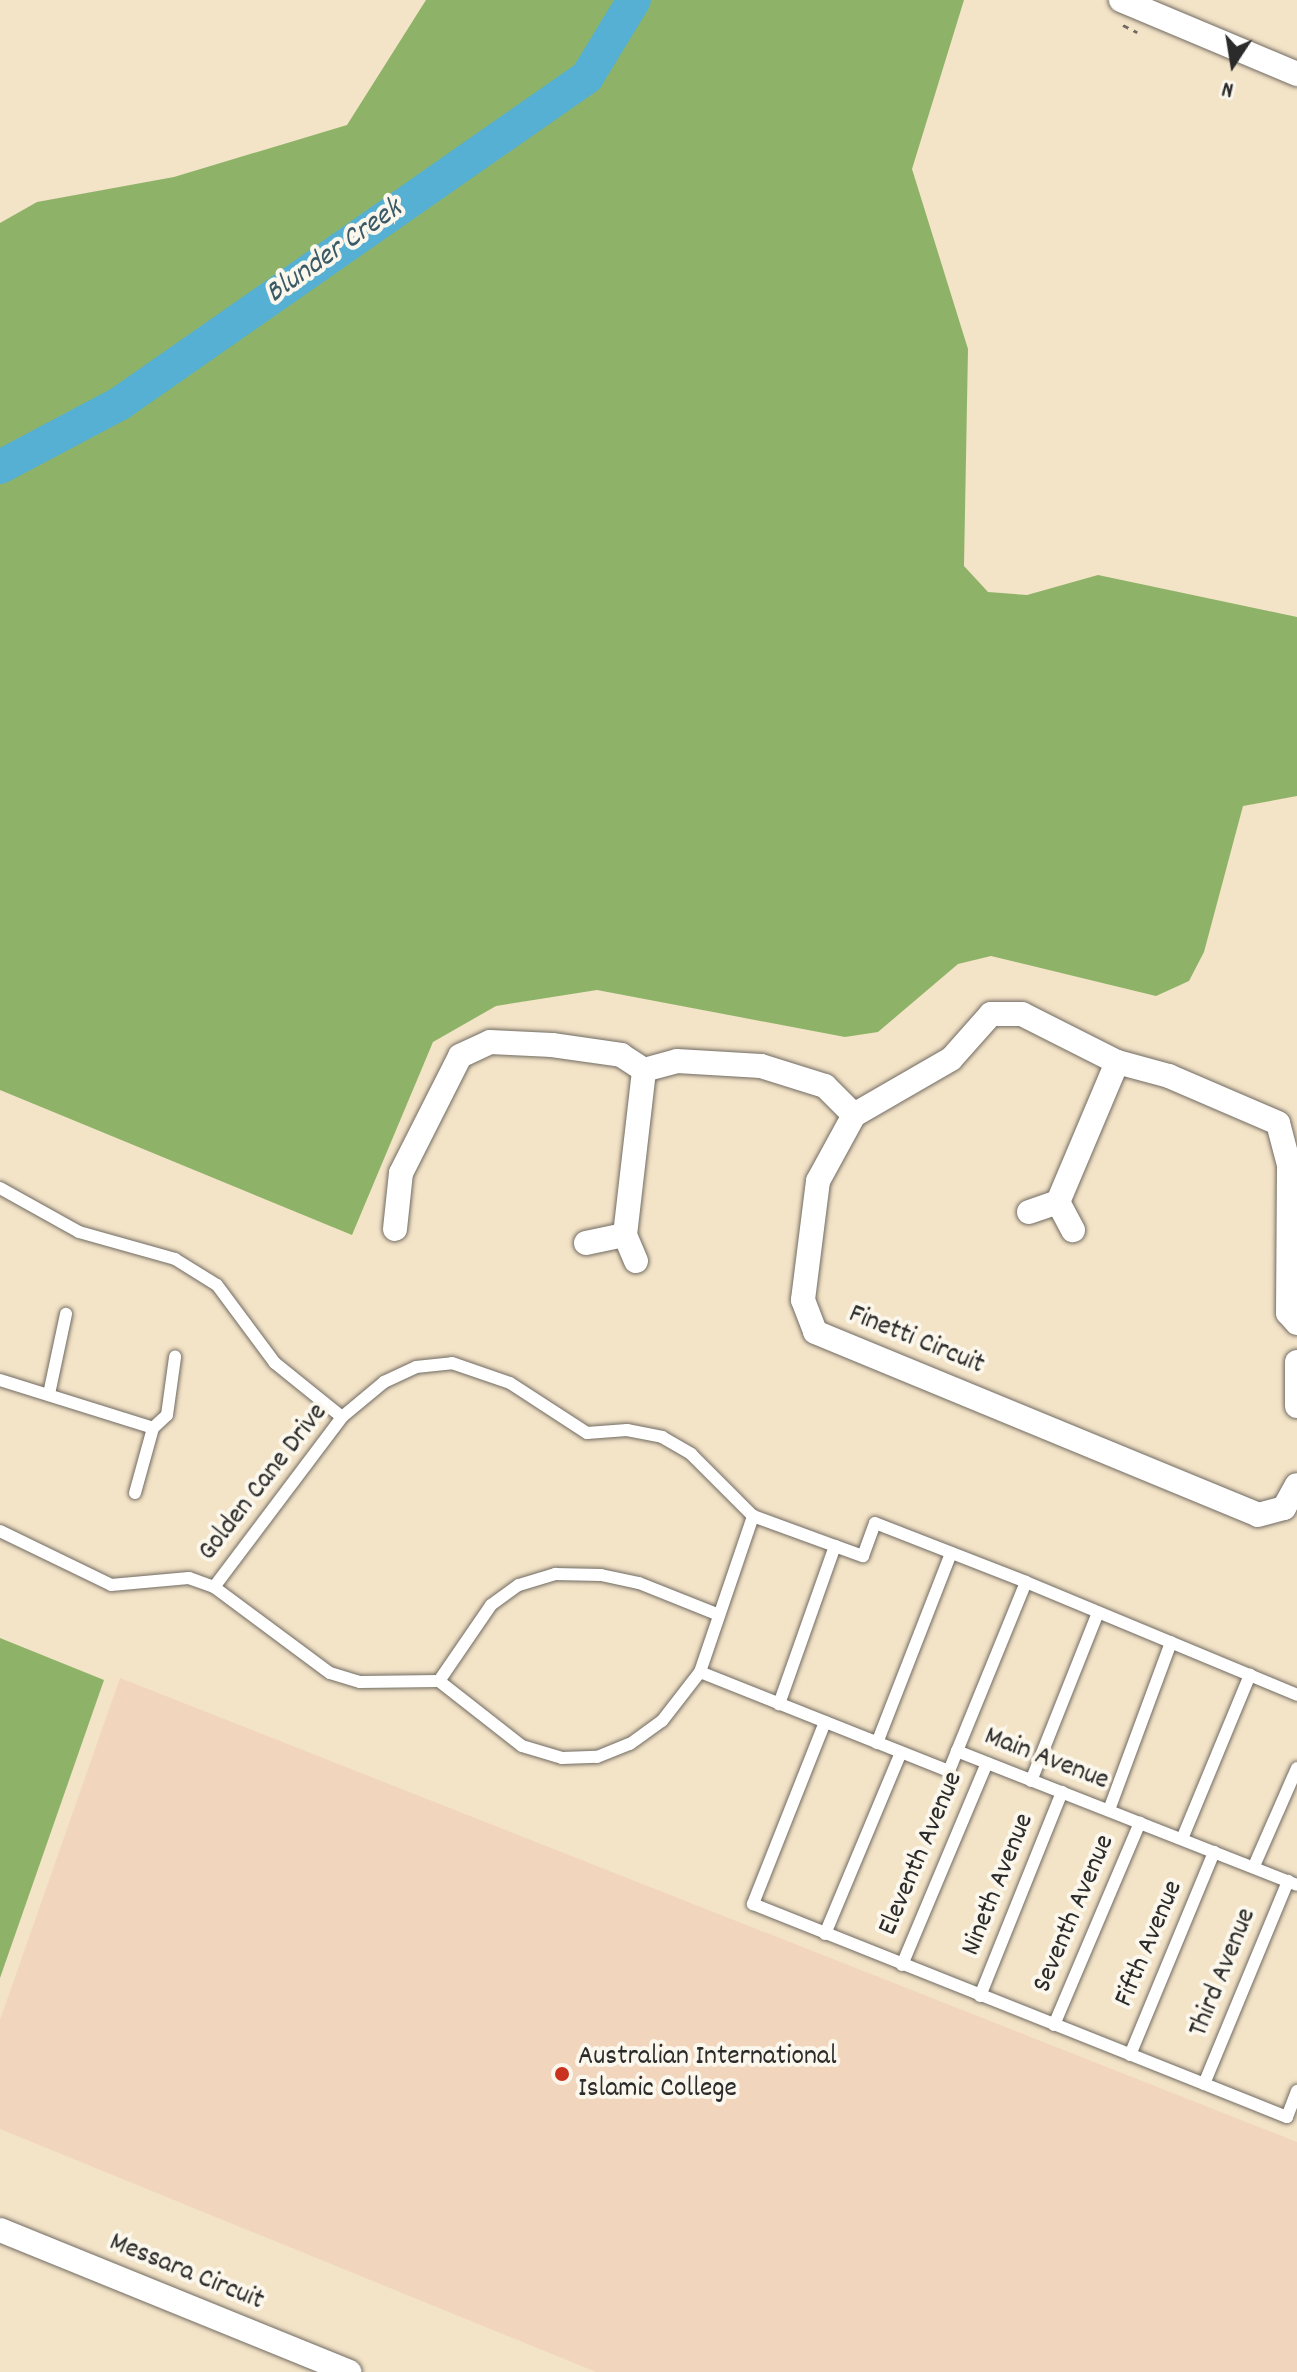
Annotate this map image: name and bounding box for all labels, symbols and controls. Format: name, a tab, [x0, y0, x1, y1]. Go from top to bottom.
north arrow	[1193, 24, 1273, 104]
text: N	[1219, 72, 1236, 104]
water label: Blunder Creek	[260, 193, 410, 313]
street label: Finetti Circuit	[843, 1299, 989, 1383]
street label: Golden Cane Drive	[192, 1398, 336, 1568]
street label: Main Avenue	[979, 1721, 1113, 1799]
street label: Eleventh Avenue	[872, 1767, 972, 1941]
street label: Nineth Avenue	[955, 1809, 1043, 1961]
street label: Seventh Avenue	[1027, 1830, 1123, 1998]
street label: Fifth Avenue	[1108, 1876, 1192, 2012]
street label: Third Avenue	[1183, 1904, 1265, 2042]
place label: Australian International Islamic College	[578, 2041, 837, 2107]
marker: Australian International Islamic College	[553, 2065, 571, 2083]
street label: Messara Circuit	[104, 2227, 268, 2319]

